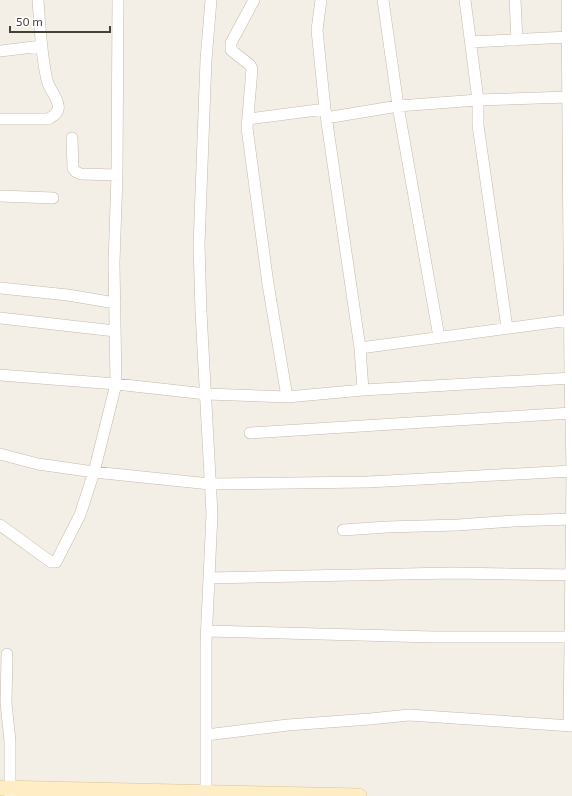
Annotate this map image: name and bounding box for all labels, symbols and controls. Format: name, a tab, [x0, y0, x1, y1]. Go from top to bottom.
scale bar	[10, 8, 110, 34]
text: 50 m	[16, 14, 43, 28]

